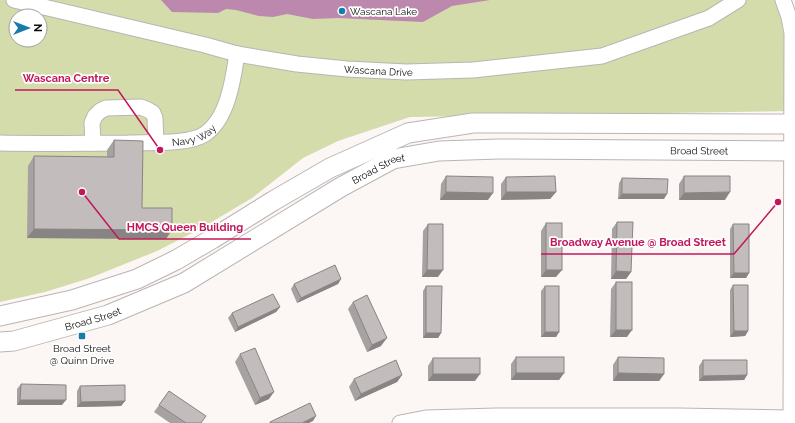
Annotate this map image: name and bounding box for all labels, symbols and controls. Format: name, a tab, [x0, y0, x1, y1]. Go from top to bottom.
marker: Wascana Lake	[337, 6, 347, 16]
place label: Wascana Lake	[350, 6, 417, 17]
north arrow	[8, 8, 48, 48]
text: N	[31, 24, 44, 32]
street label: Wascana Drive	[344, 64, 413, 78]
callout: Wascana Centre	[15, 67, 118, 90]
text: Wascana Centre	[23, 72, 110, 85]
street label: Navy Way	[171, 122, 219, 148]
street label: Broad Street	[670, 145, 729, 157]
street label: Broad Street	[350, 152, 406, 186]
callout: HMCS Queen Building	[119, 216, 251, 239]
text: HMCS Queen Building	[127, 221, 243, 234]
callout: Broadway Avenue @ Broad Street	[541, 231, 734, 254]
text: Broadway Avenue @ Broad Street	[550, 236, 727, 249]
street label: Broad Street	[64, 305, 123, 333]
marker: Broad Street @ Quinn Drive	[77, 331, 87, 341]
place label: Broad Street @ Quinn Drive	[50, 343, 114, 366]

